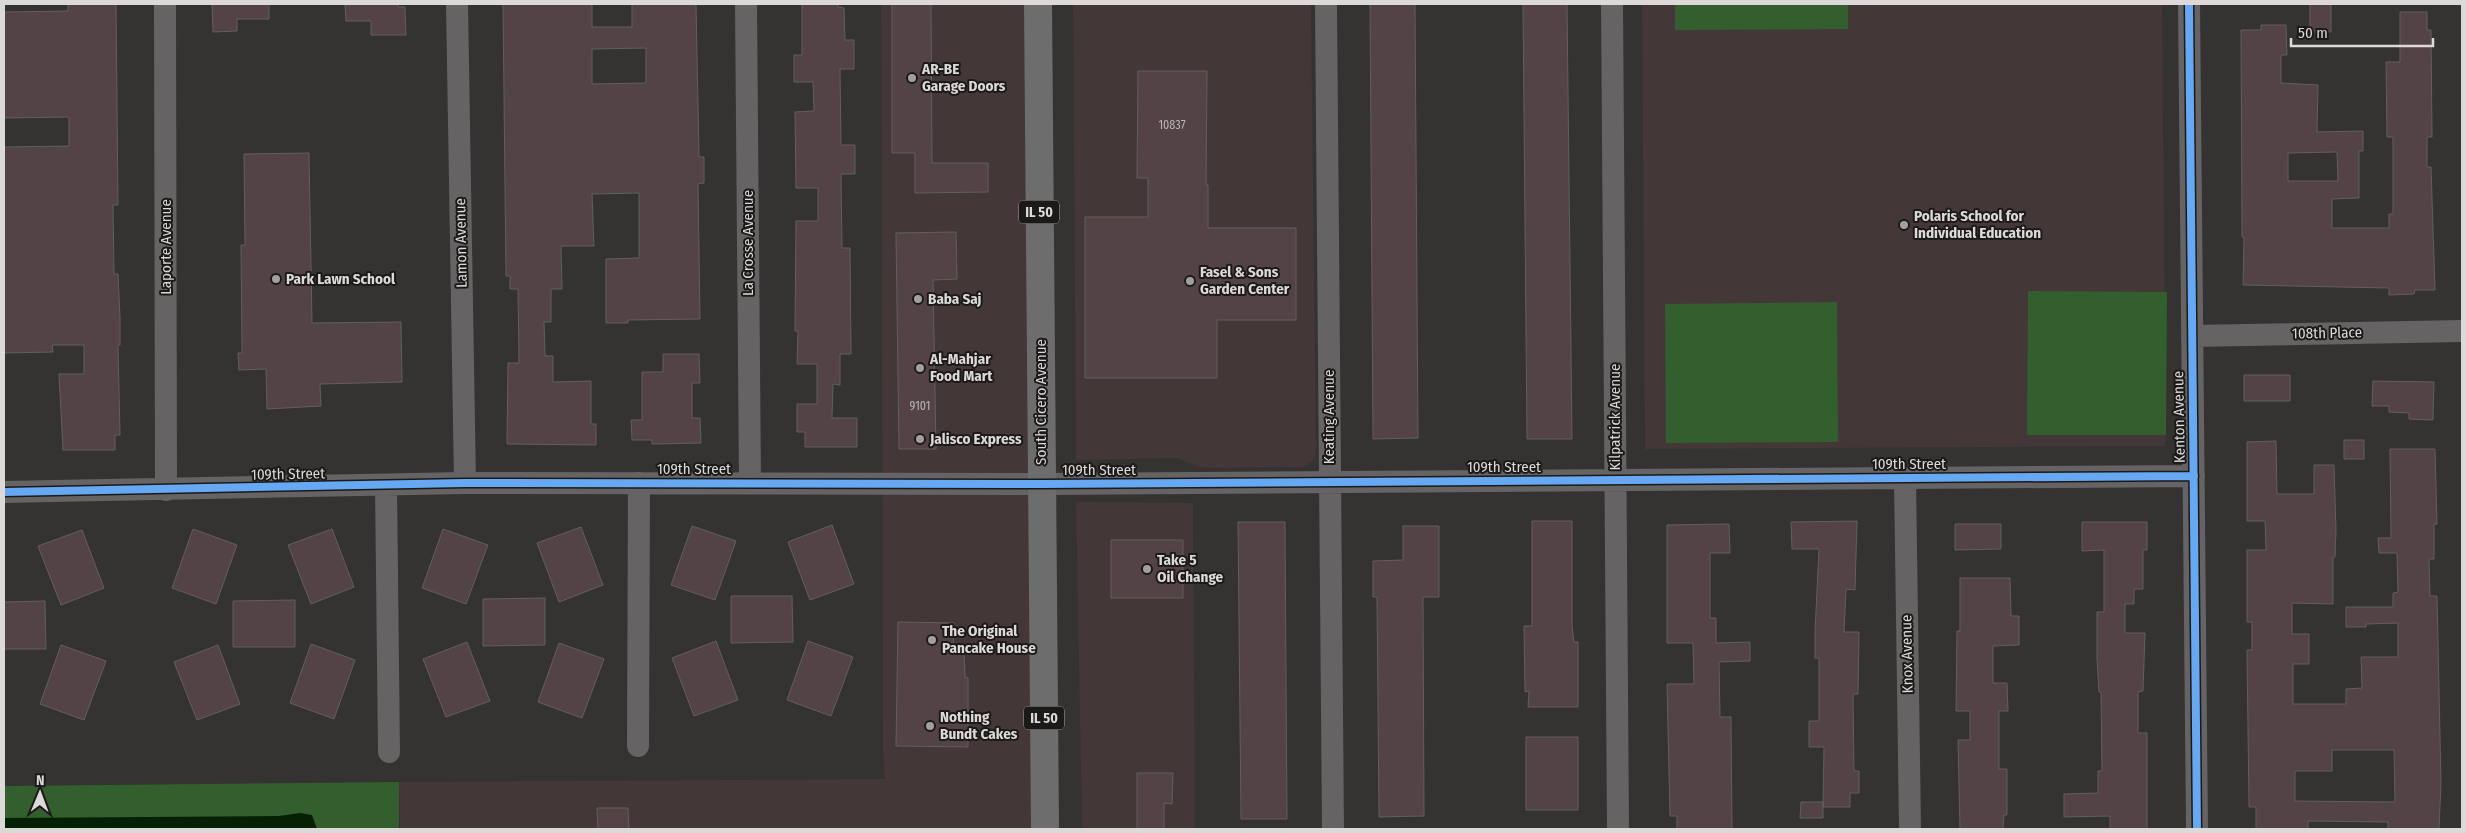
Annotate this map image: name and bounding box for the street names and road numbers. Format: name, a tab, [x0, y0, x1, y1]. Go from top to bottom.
street label: La Crosse Avenue	[739, 190, 757, 296]
street label: Lamon Avenue	[451, 198, 471, 288]
street label: Laporte Avenue	[157, 199, 175, 295]
road number: IL 50	[1019, 200, 1059, 223]
street label: 108th Place	[2292, 323, 2362, 343]
street label: South Cicero Avenue	[1032, 339, 1050, 465]
street label: Kilpatrick Avenue	[1606, 364, 1624, 470]
street label: Keating Avenue	[1320, 370, 1338, 464]
street label: Kenton Avenue	[2169, 371, 2189, 463]
street label: 109th Street	[1872, 455, 1946, 473]
street label: 109th Street	[1467, 458, 1541, 476]
street label: 109th Street	[657, 460, 731, 478]
street label: 109th Street	[1062, 461, 1136, 479]
street label: 109th Street	[251, 464, 325, 484]
street label: Knox Avenue	[1897, 614, 1917, 694]
road number: IL 50	[1024, 706, 1064, 730]

